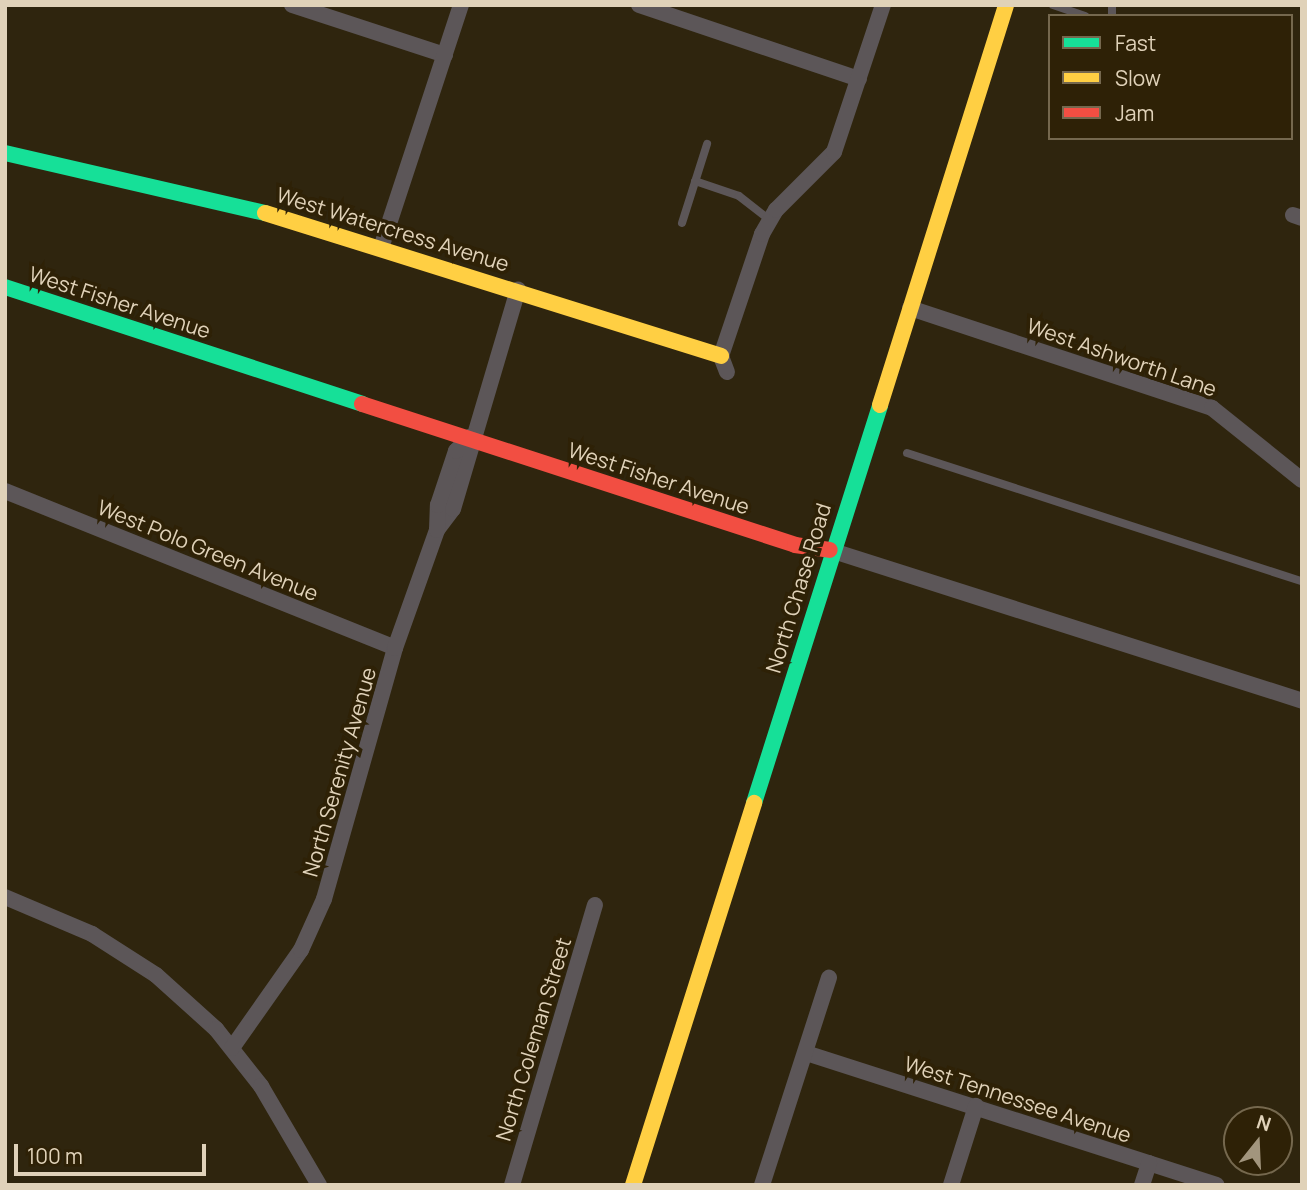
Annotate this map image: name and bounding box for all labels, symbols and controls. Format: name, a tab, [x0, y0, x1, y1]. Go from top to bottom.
legend	[1048, 14, 1293, 140]
text: Fast	[1115, 29, 1156, 57]
text: Slow	[1115, 64, 1161, 92]
text: Jam	[1115, 99, 1154, 127]
street label: West Watercress Avenue	[274, 182, 512, 276]
street label: West Fisher Avenue	[26, 261, 214, 343]
street label: West Ashworth Lane	[1024, 313, 1220, 401]
street label: West Fisher Avenue	[565, 437, 753, 519]
street label: West Polo Green Avenue	[94, 494, 322, 606]
street label: North Chase Road	[760, 500, 836, 676]
street label: North Serenity Avenue	[297, 664, 381, 880]
street label: North Coleman Street	[490, 934, 576, 1144]
street label: West Tennessee Avenue	[901, 1050, 1135, 1148]
north arrow	[1223, 1106, 1293, 1176]
text: N	[1253, 1108, 1274, 1137]
scale bar	[18, 1130, 210, 1174]
text: 100 m	[27, 1142, 83, 1170]

